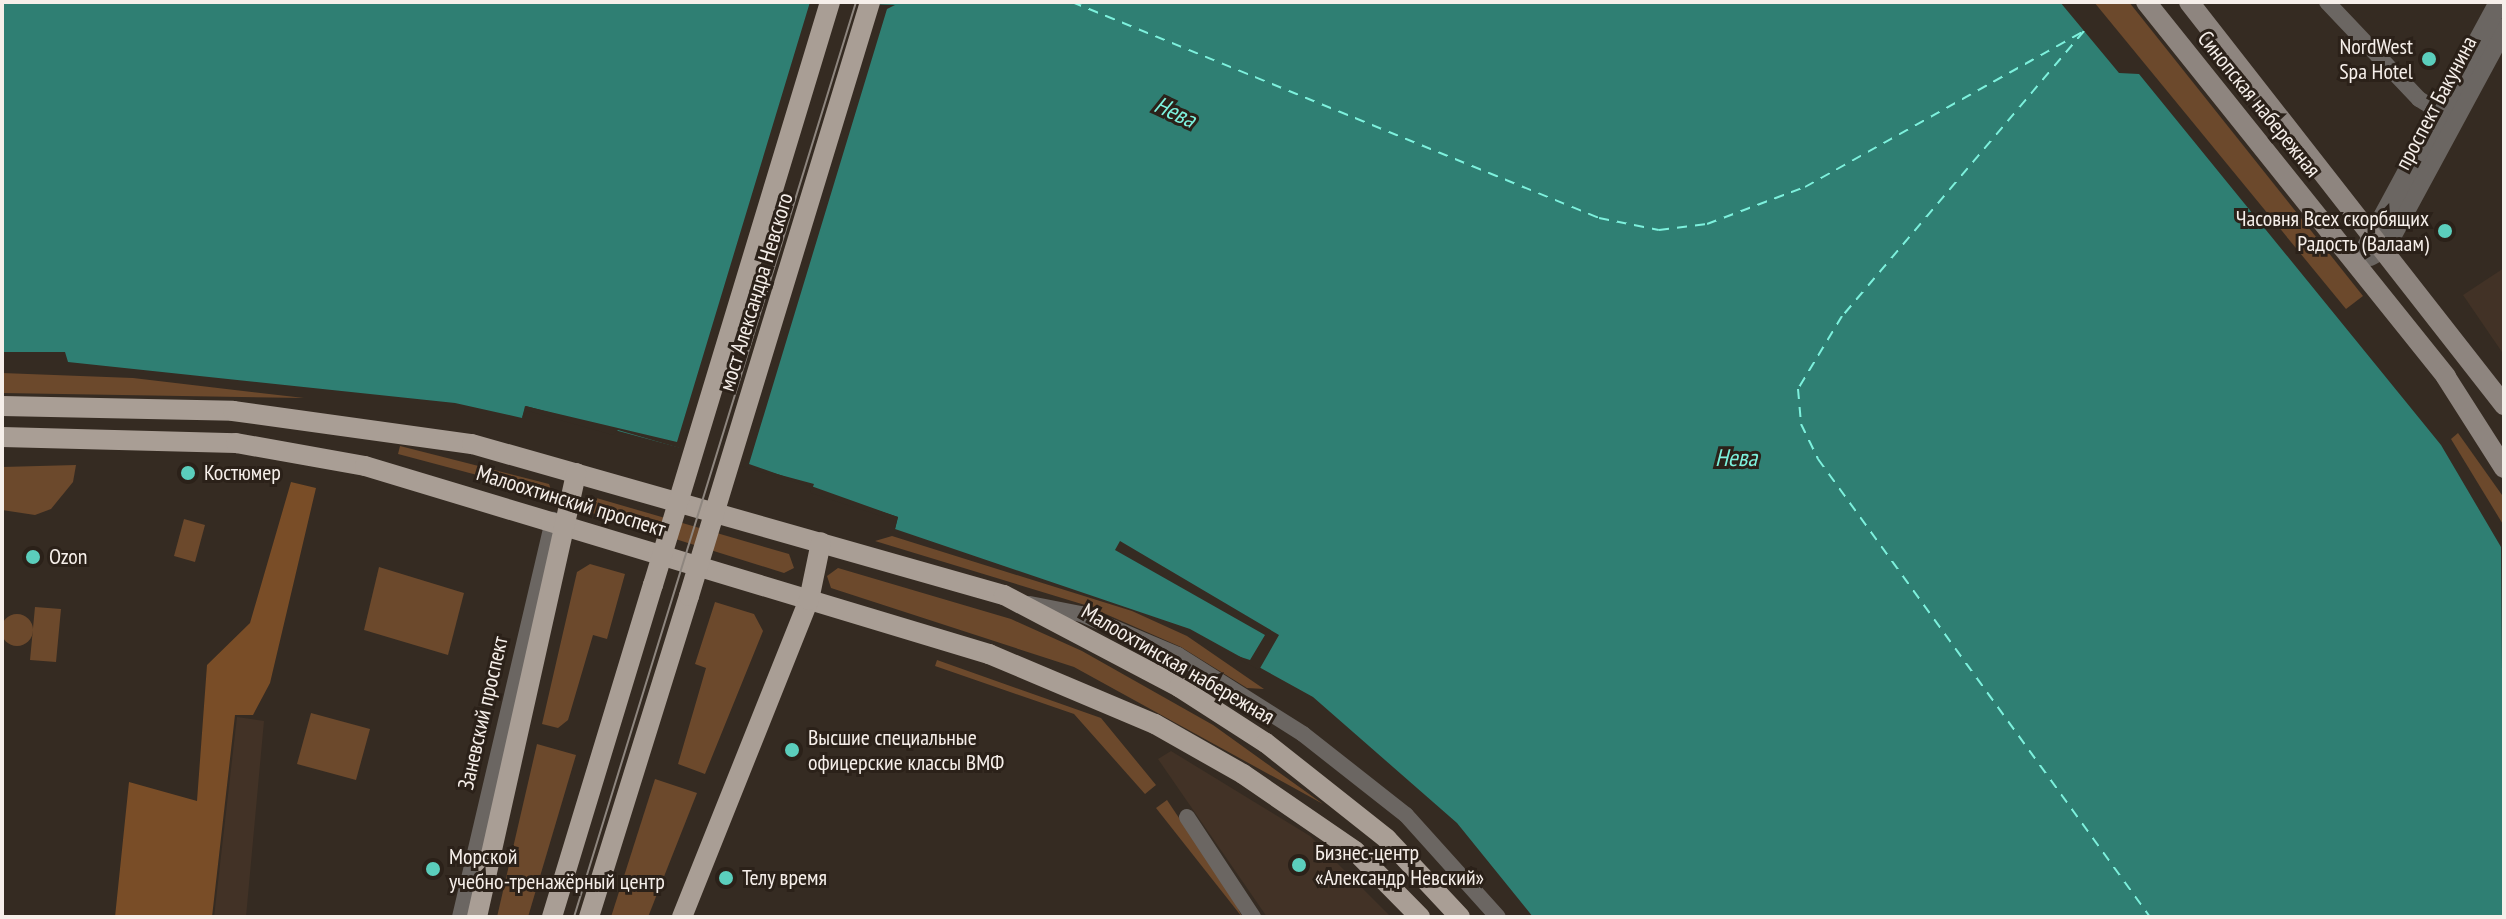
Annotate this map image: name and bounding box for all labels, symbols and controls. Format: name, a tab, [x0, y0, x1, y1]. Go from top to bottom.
street label: Синопская набережная	[2192, 25, 2326, 183]
street label: проспект Бакунина	[2390, 31, 2482, 175]
place label: NordWest Spa Hotel	[2339, 33, 2413, 84]
marker: NordWest Spa Hotel	[2420, 50, 2438, 68]
water label: Нева	[1150, 90, 1200, 134]
street label: мост Александра Невского	[713, 189, 799, 395]
place label: Часовня Всех скорбящих Радость (Валаам)	[2235, 205, 2429, 256]
marker: Часовня Всех скорбящих Радость (Валаам)	[2436, 222, 2454, 240]
water label: Нева	[1715, 444, 1757, 472]
place label: Костюмер	[204, 460, 281, 486]
street label: Малоохтинский проспект	[473, 460, 669, 542]
marker: Костюмер	[179, 464, 197, 482]
place label: Ozon	[49, 544, 88, 570]
marker: Ozon	[24, 548, 42, 566]
street label: Малоохтинская набережная	[1077, 598, 1279, 730]
street label: Заневский проспект	[453, 634, 513, 792]
place label: Высшие специальные офицерские классы ВМФ	[808, 724, 1004, 776]
marker: Высшие специальные офицерские классы ВМФ	[783, 741, 801, 759]
place label: Бизнес-центр «Александр Невский»	[1315, 839, 1484, 890]
place label: Морской учебно-тренажёрный центр	[449, 843, 665, 894]
marker: Бизнес-центр «Александр Невский»	[1290, 856, 1308, 874]
marker: Морской учебно-тренажёрный центр	[424, 860, 442, 878]
place label: Телу время	[742, 865, 828, 891]
marker: Телу время	[717, 869, 735, 887]

